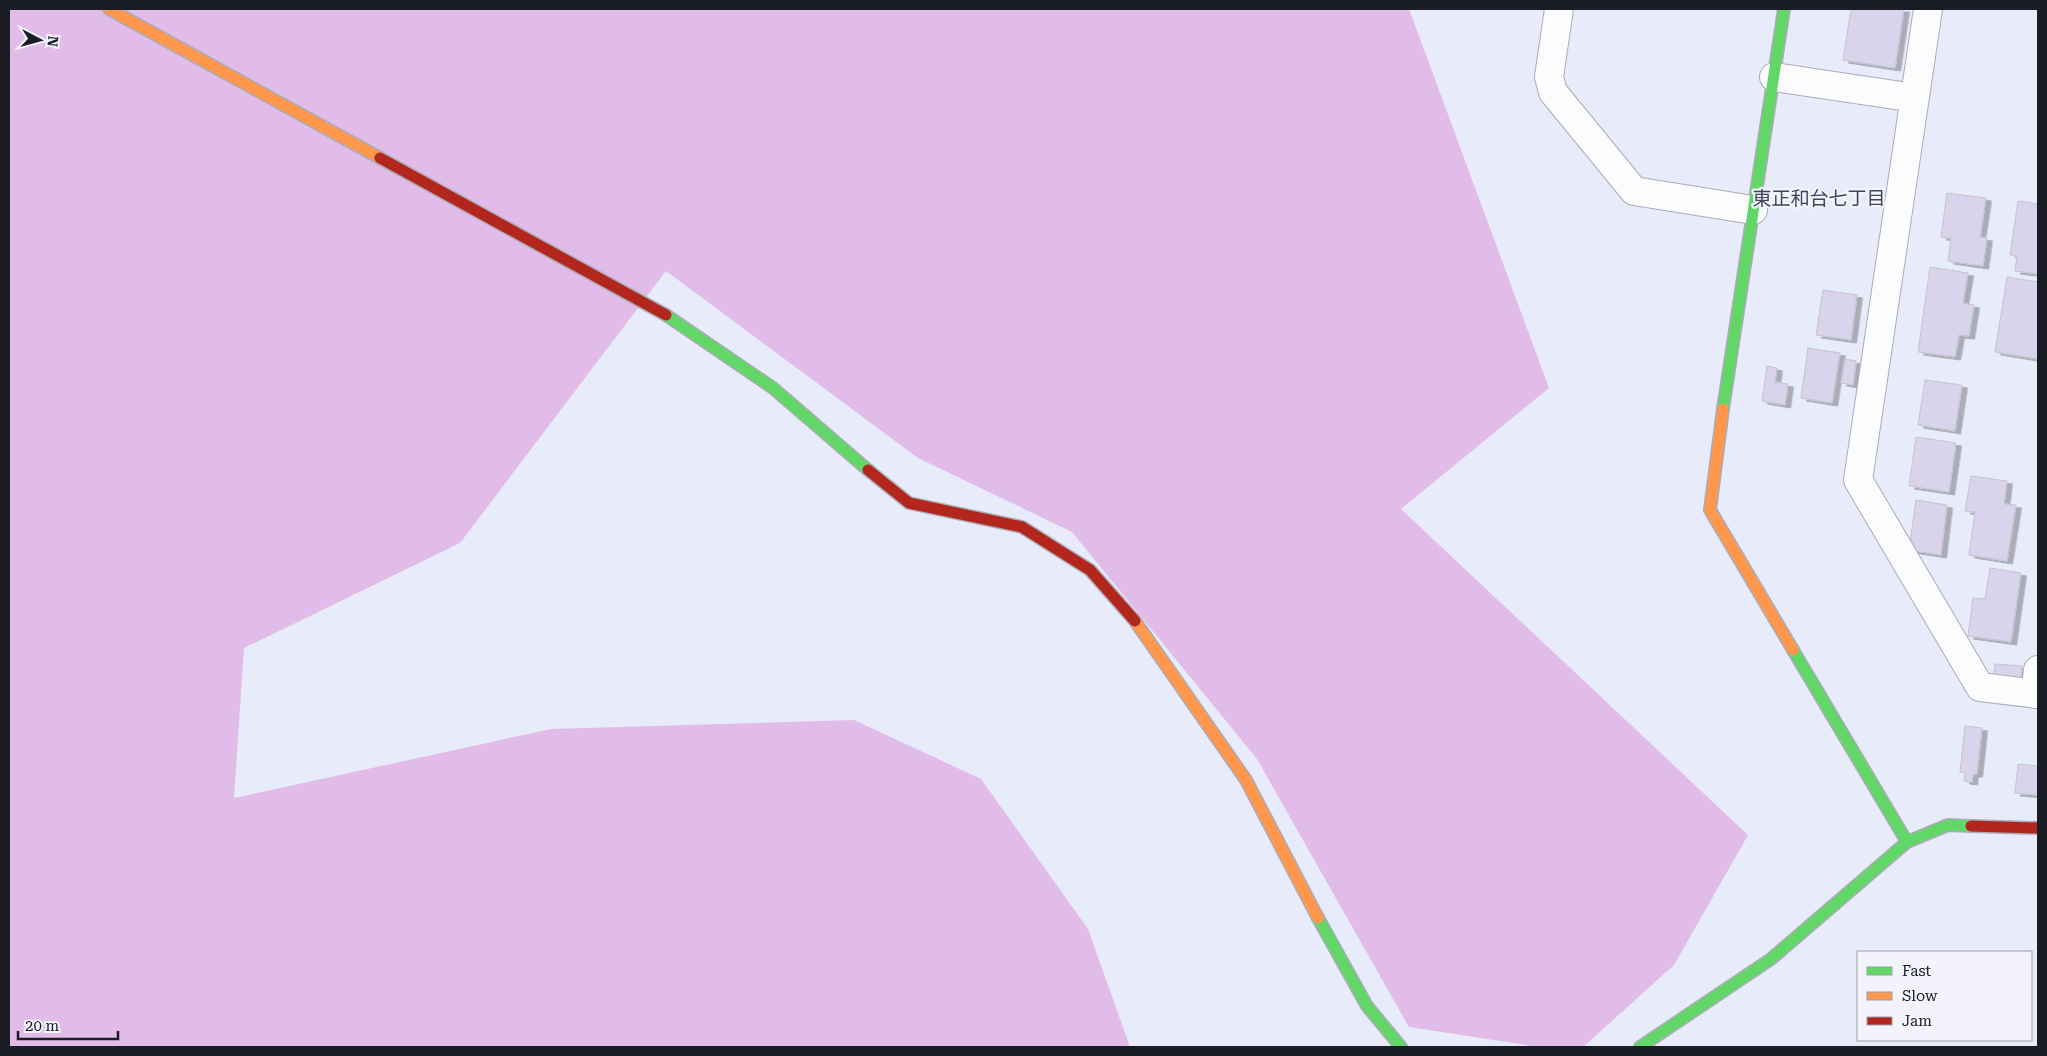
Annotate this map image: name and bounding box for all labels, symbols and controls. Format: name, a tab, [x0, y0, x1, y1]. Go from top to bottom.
north arrow	[15, 15, 65, 65]
text: N	[44, 35, 61, 48]
district label: 東正和台七丁目	[1752, 187, 1886, 210]
legend	[1857, 951, 2032, 1041]
text: Fast	[1902, 962, 1932, 980]
text: Slow	[1902, 987, 1938, 1005]
scale bar	[18, 1008, 118, 1040]
text: Jam	[1902, 1012, 1932, 1030]
text: 20 m	[25, 1017, 60, 1035]

